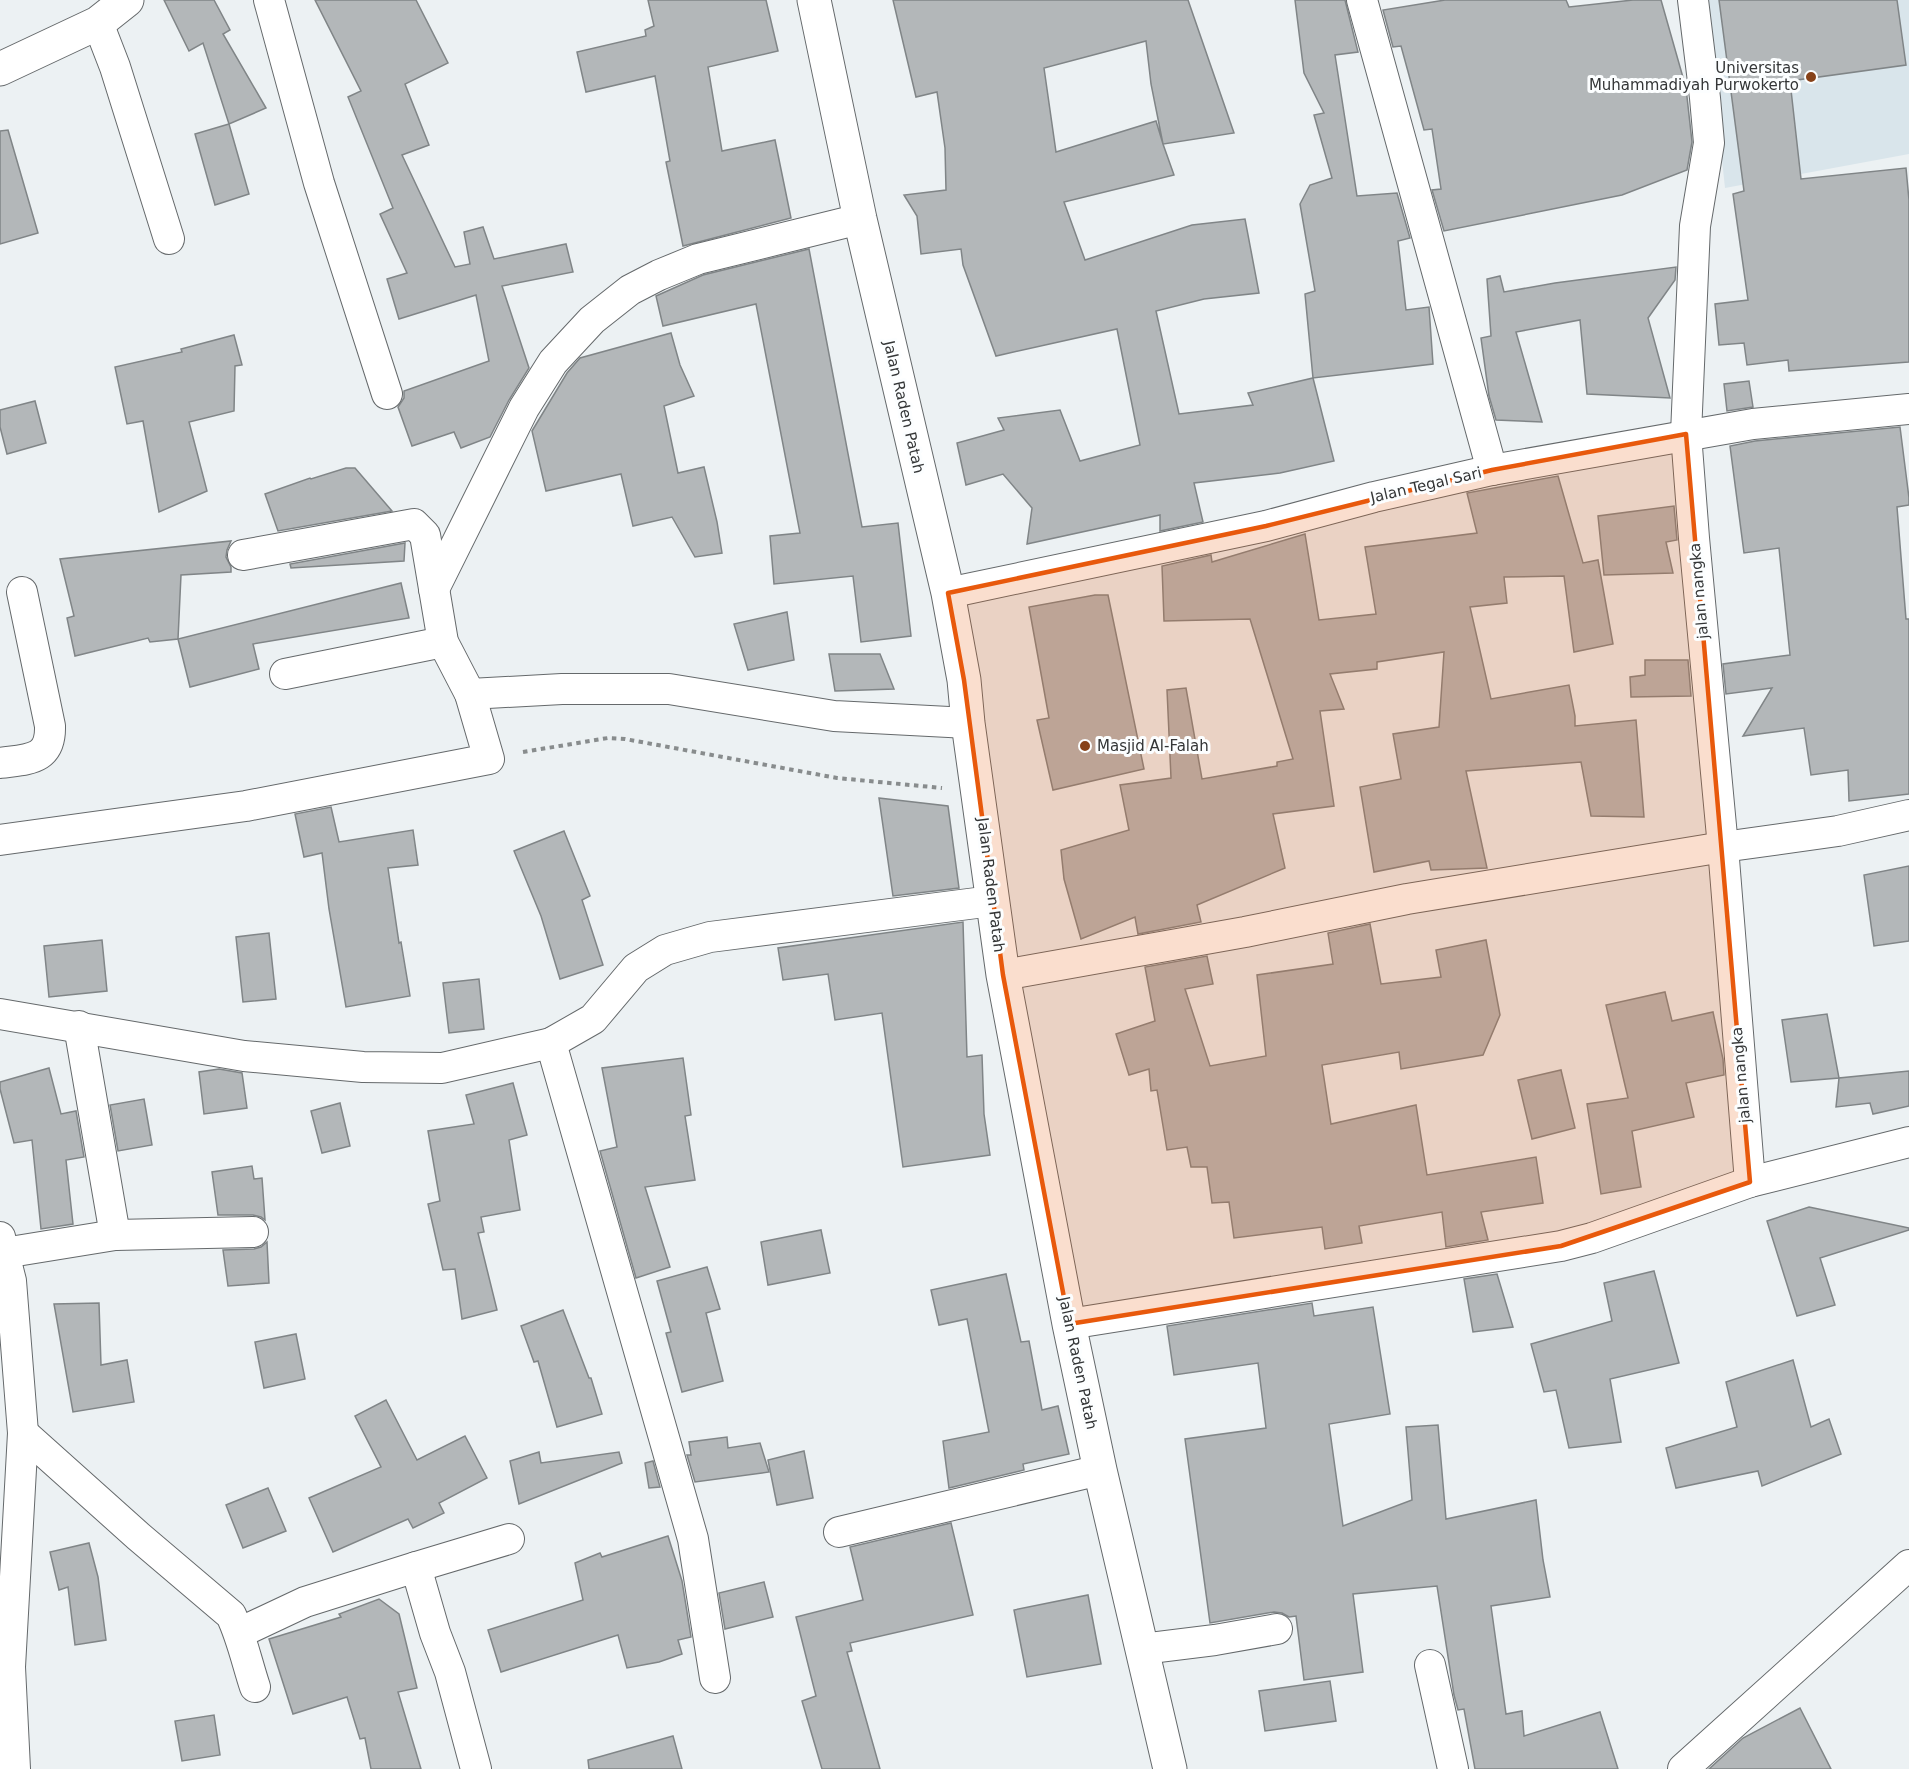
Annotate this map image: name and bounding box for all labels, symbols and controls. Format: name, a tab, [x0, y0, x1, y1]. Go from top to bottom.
place label: Universitas Muhammadiyah Purwokerto	[1589, 59, 1799, 94]
marker: Universitas Muhammadiyah Purwokerto	[1804, 70, 1818, 84]
street label: Jalan Raden Patah	[880, 338, 928, 475]
street label: Jalan Tegal Sari	[1368, 463, 1483, 507]
street label: jalan nangka	[1686, 542, 1712, 641]
place label: Masjid Al-Falah	[1097, 737, 1209, 755]
marker: Masjid Al-Falah	[1078, 739, 1092, 753]
street label: Jalan Raden Patah	[974, 816, 1008, 953]
street label: jalan nangka	[1728, 1026, 1754, 1125]
street label: Jalan Raden Patah	[1055, 1294, 1101, 1431]

